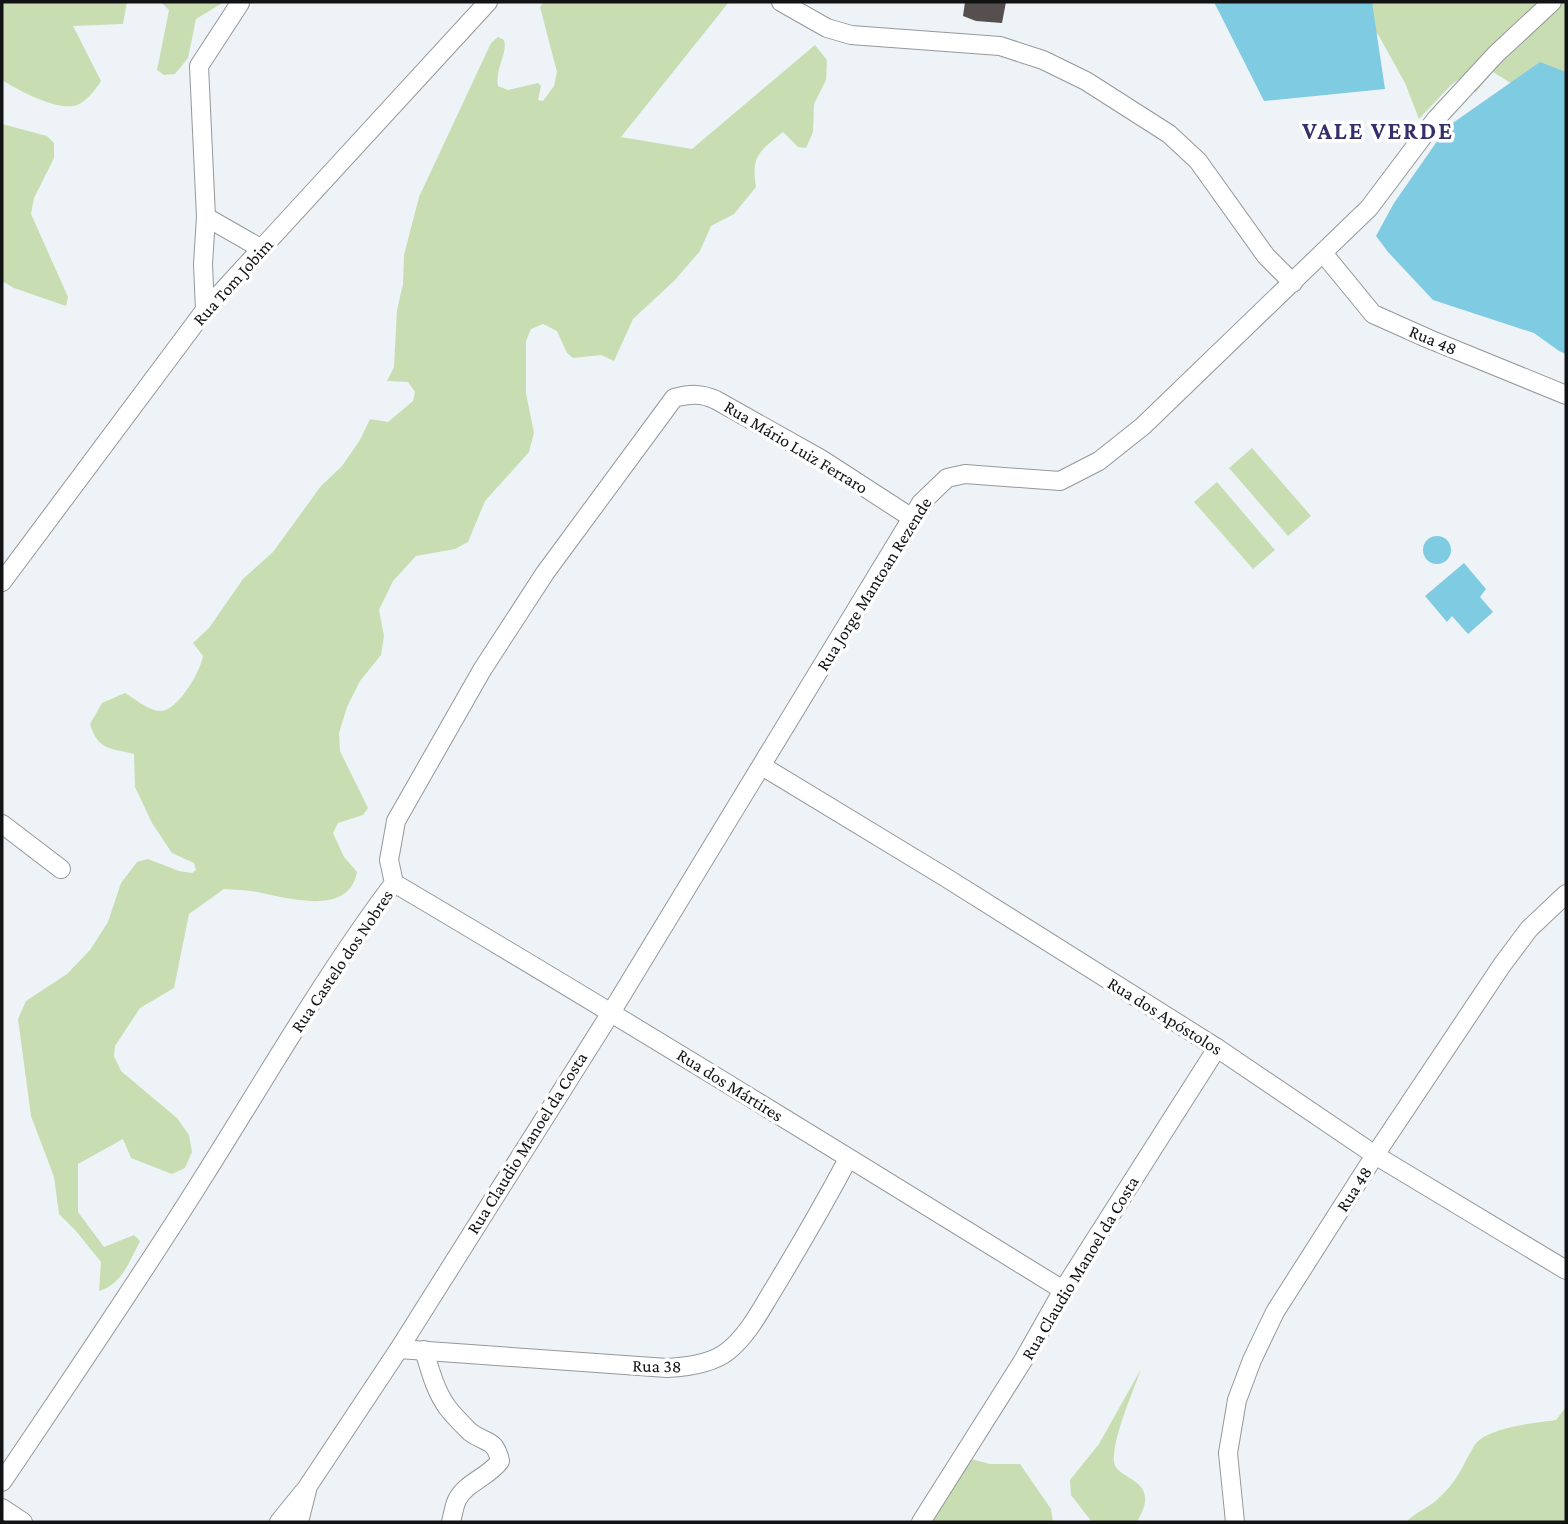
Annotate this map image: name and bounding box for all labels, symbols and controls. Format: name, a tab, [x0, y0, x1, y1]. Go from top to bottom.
district label: VALE VERDE	[1301, 117, 1454, 144]
street label: Rua Tom Jobim	[189, 234, 277, 329]
street label: Rua 48	[1406, 321, 1460, 359]
street label: Rua Mário Luiz Ferraro	[721, 396, 871, 498]
street label: Rua Jorge Mantoan Rezende	[812, 494, 936, 674]
street label: Rua Castelo dos Nobres	[287, 886, 397, 1036]
street label: Rua dos Apóstolos	[1104, 973, 1226, 1059]
street label: Rua dos Mártires	[673, 1044, 787, 1126]
street label: Rua Claudio Manoel da Costa	[463, 1048, 591, 1238]
street label: Rua 48	[1332, 1163, 1376, 1215]
street label: Rua Claudio Manoel da Costa	[1017, 1173, 1143, 1363]
street label: Rua 38	[632, 1356, 682, 1376]

